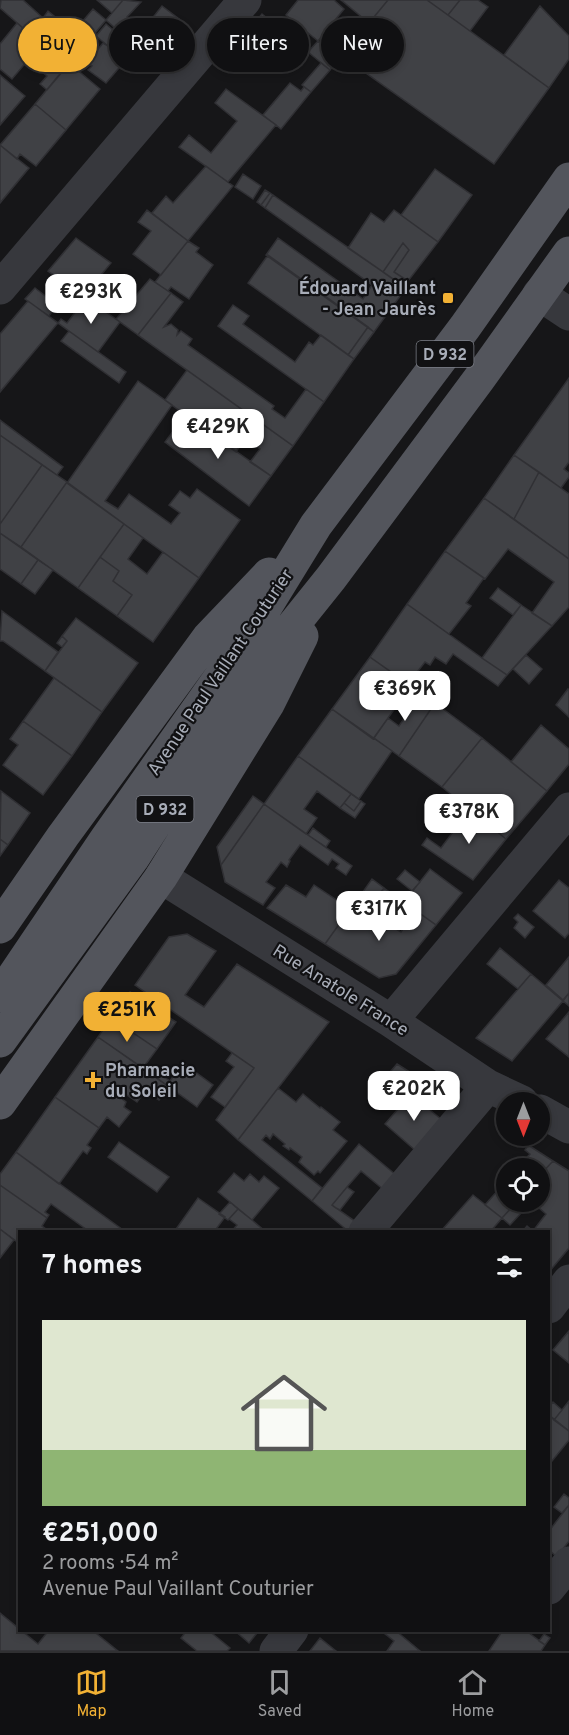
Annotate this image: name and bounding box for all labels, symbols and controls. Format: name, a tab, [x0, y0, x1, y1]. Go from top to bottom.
chip: Buy	[18, 18, 97, 72]
chip: Rent	[109, 18, 195, 72]
chip: Filters	[207, 18, 309, 72]
chip: New	[321, 18, 404, 72]
pin: €293K	[49, 274, 133, 325]
place label: Édouard Vaillant - Jean Jaurès	[299, 276, 436, 322]
text: €293K	[59, 280, 123, 306]
marker: Édouard Vaillant - Jean Jaurès	[441, 291, 455, 305]
road number: D 932	[416, 341, 474, 367]
pin: €429K	[176, 409, 260, 460]
text: €429K	[186, 415, 250, 441]
street label: Avenue Paul Vaillant Couturier	[143, 565, 299, 781]
pin: €369K	[363, 671, 447, 722]
text: €369K	[373, 677, 437, 703]
pin: €378K	[427, 794, 511, 845]
road number: D 932	[136, 796, 194, 822]
text: €378K	[438, 800, 500, 826]
pin: €317K	[337, 891, 421, 942]
text: €317K	[350, 897, 408, 923]
street label: Rue Anatole France	[268, 940, 413, 1042]
pin: €251K	[85, 992, 169, 1043]
text: €251K	[97, 998, 157, 1024]
place label: Pharmacie du Soleil	[105, 1060, 195, 1104]
pin: €202K	[372, 1071, 456, 1122]
marker: Pharmacie du Soleil	[86, 1073, 100, 1087]
text: €202K	[382, 1077, 446, 1103]
north arrow	[496, 1092, 550, 1146]
map controls	[496, 1092, 550, 1212]
button: locate	[496, 1158, 550, 1212]
text: 7 homes	[42, 1250, 142, 1283]
icon: filters	[493, 1250, 526, 1283]
icon: home	[230, 1359, 338, 1467]
text: €251,000	[42, 1518, 159, 1551]
text: 2 rooms · 54 m²	[42, 1551, 179, 1577]
text: Avenue Paul Vaillant Couturier	[42, 1577, 314, 1603]
tab: Map	[75, 1666, 108, 1722]
tab: Saved	[258, 1666, 302, 1722]
tab: Home	[452, 1666, 494, 1722]

